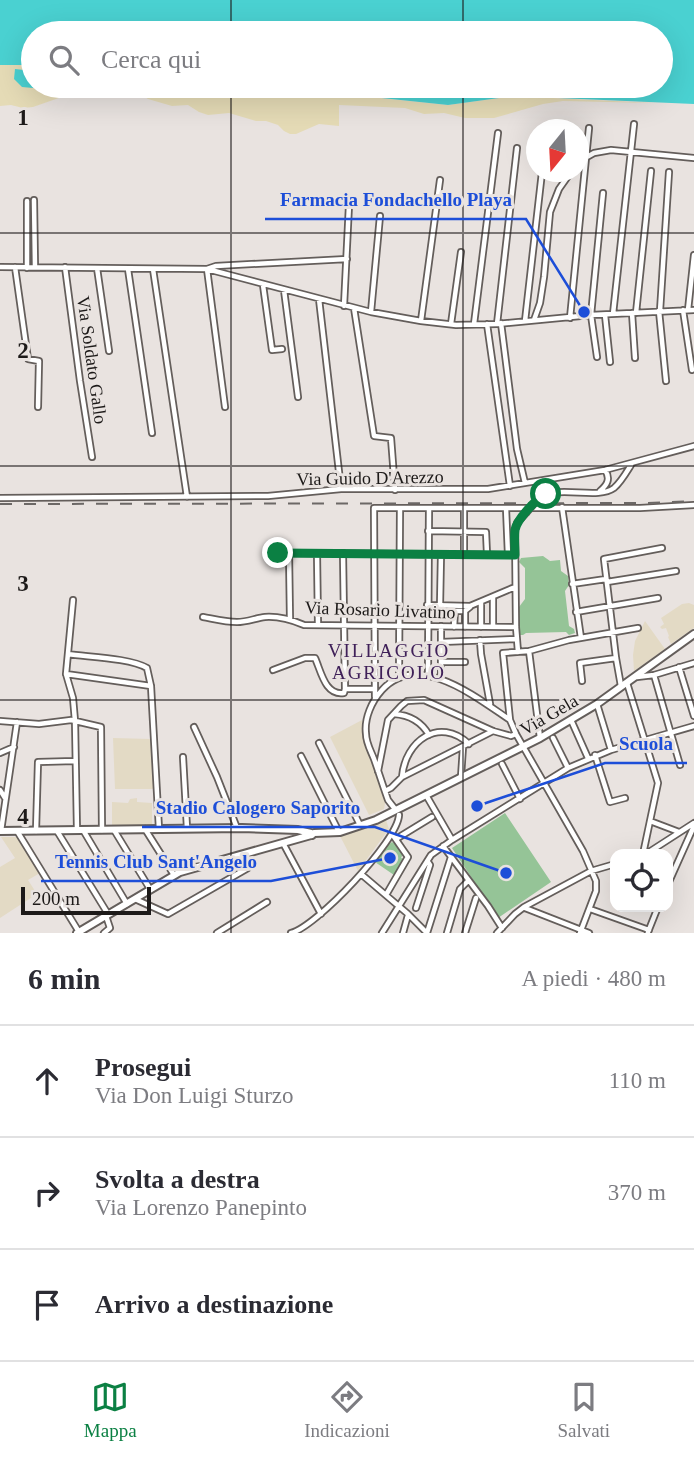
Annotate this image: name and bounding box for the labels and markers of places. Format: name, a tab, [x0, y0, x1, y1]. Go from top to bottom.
callout: Farmacia Fondachello Playa	[265, 179, 526, 219]
callout: Scuola	[605, 723, 687, 763]
callout: Stadio Calogero Saporito	[142, 787, 375, 827]
callout: Tennis Club Sant'Angelo	[41, 841, 271, 881]

